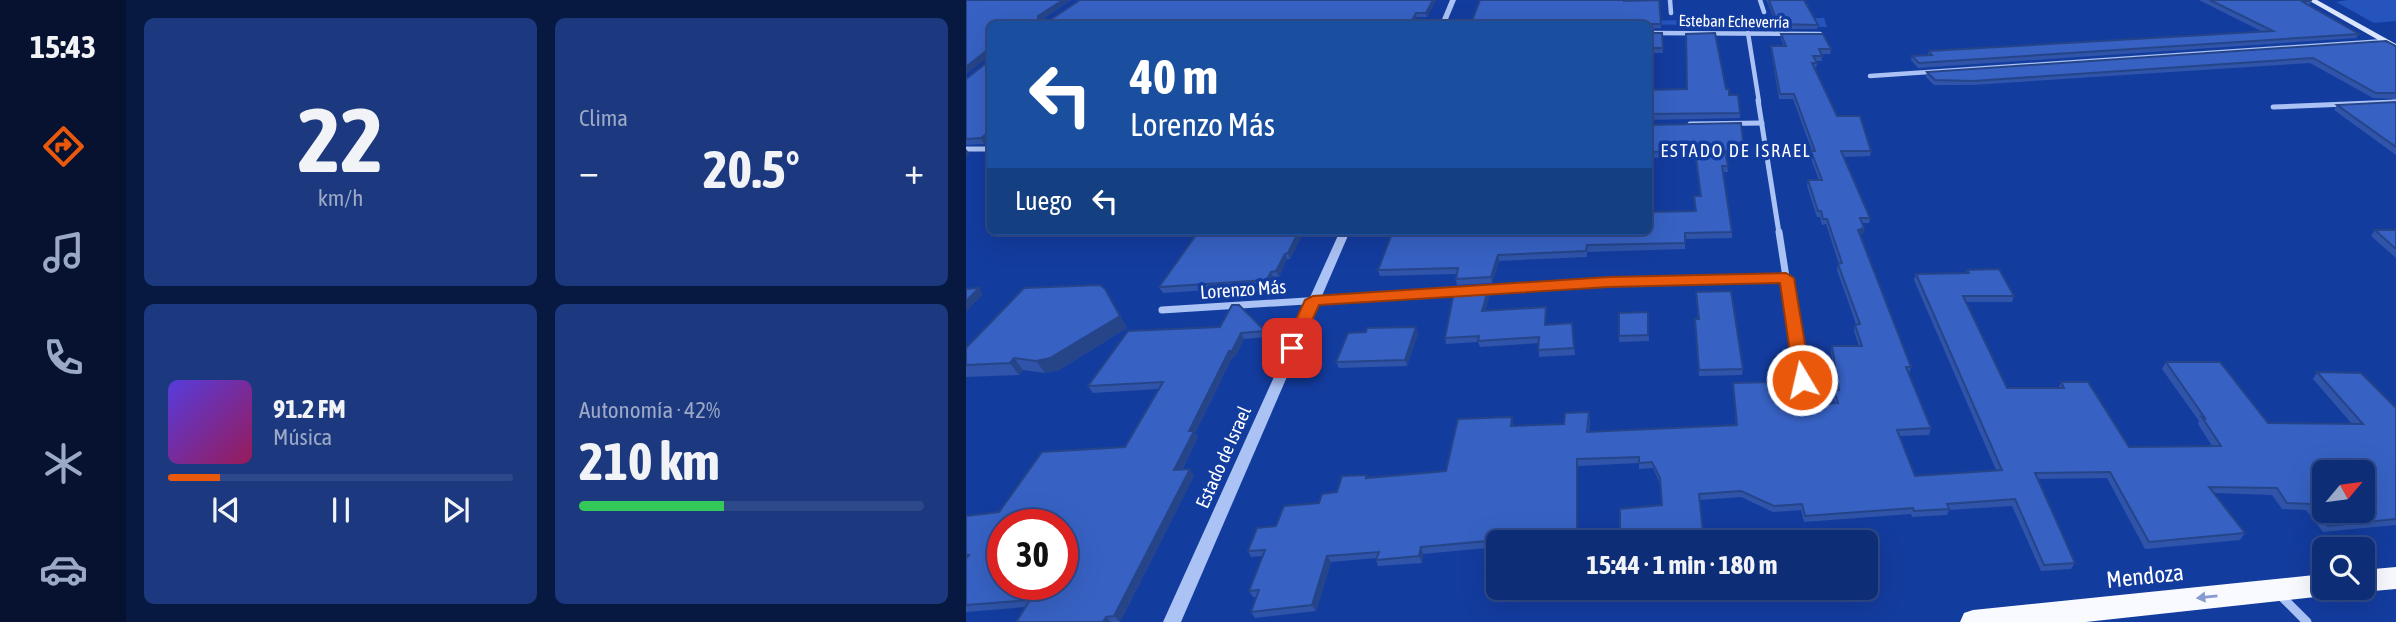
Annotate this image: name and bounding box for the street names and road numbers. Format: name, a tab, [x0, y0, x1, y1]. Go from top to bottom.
street label: Esteban Echeverría	[1678, 11, 1790, 31]
street label: Lorenzo Más	[1199, 275, 1287, 303]
street label: Estado de Israel	[1191, 403, 1255, 511]
street label: Mendoza	[2105, 559, 2185, 593]

